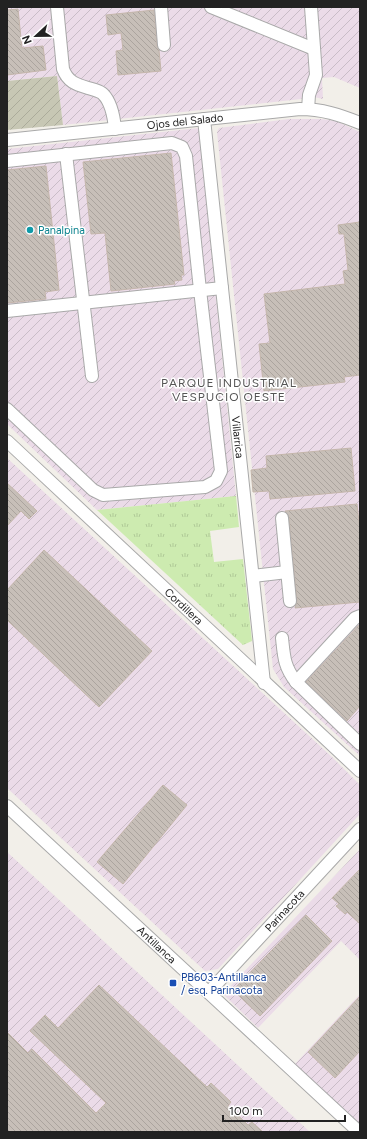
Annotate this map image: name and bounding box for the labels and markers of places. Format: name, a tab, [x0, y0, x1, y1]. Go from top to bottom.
place label: Panalpina	[38, 224, 85, 237]
marker: Panalpina	[25, 225, 35, 235]
place label: PB603-Antillanca / esq. Parinacota	[181, 971, 266, 997]
marker: PB603-Antillanca / esq. Parinacota	[168, 978, 178, 988]

